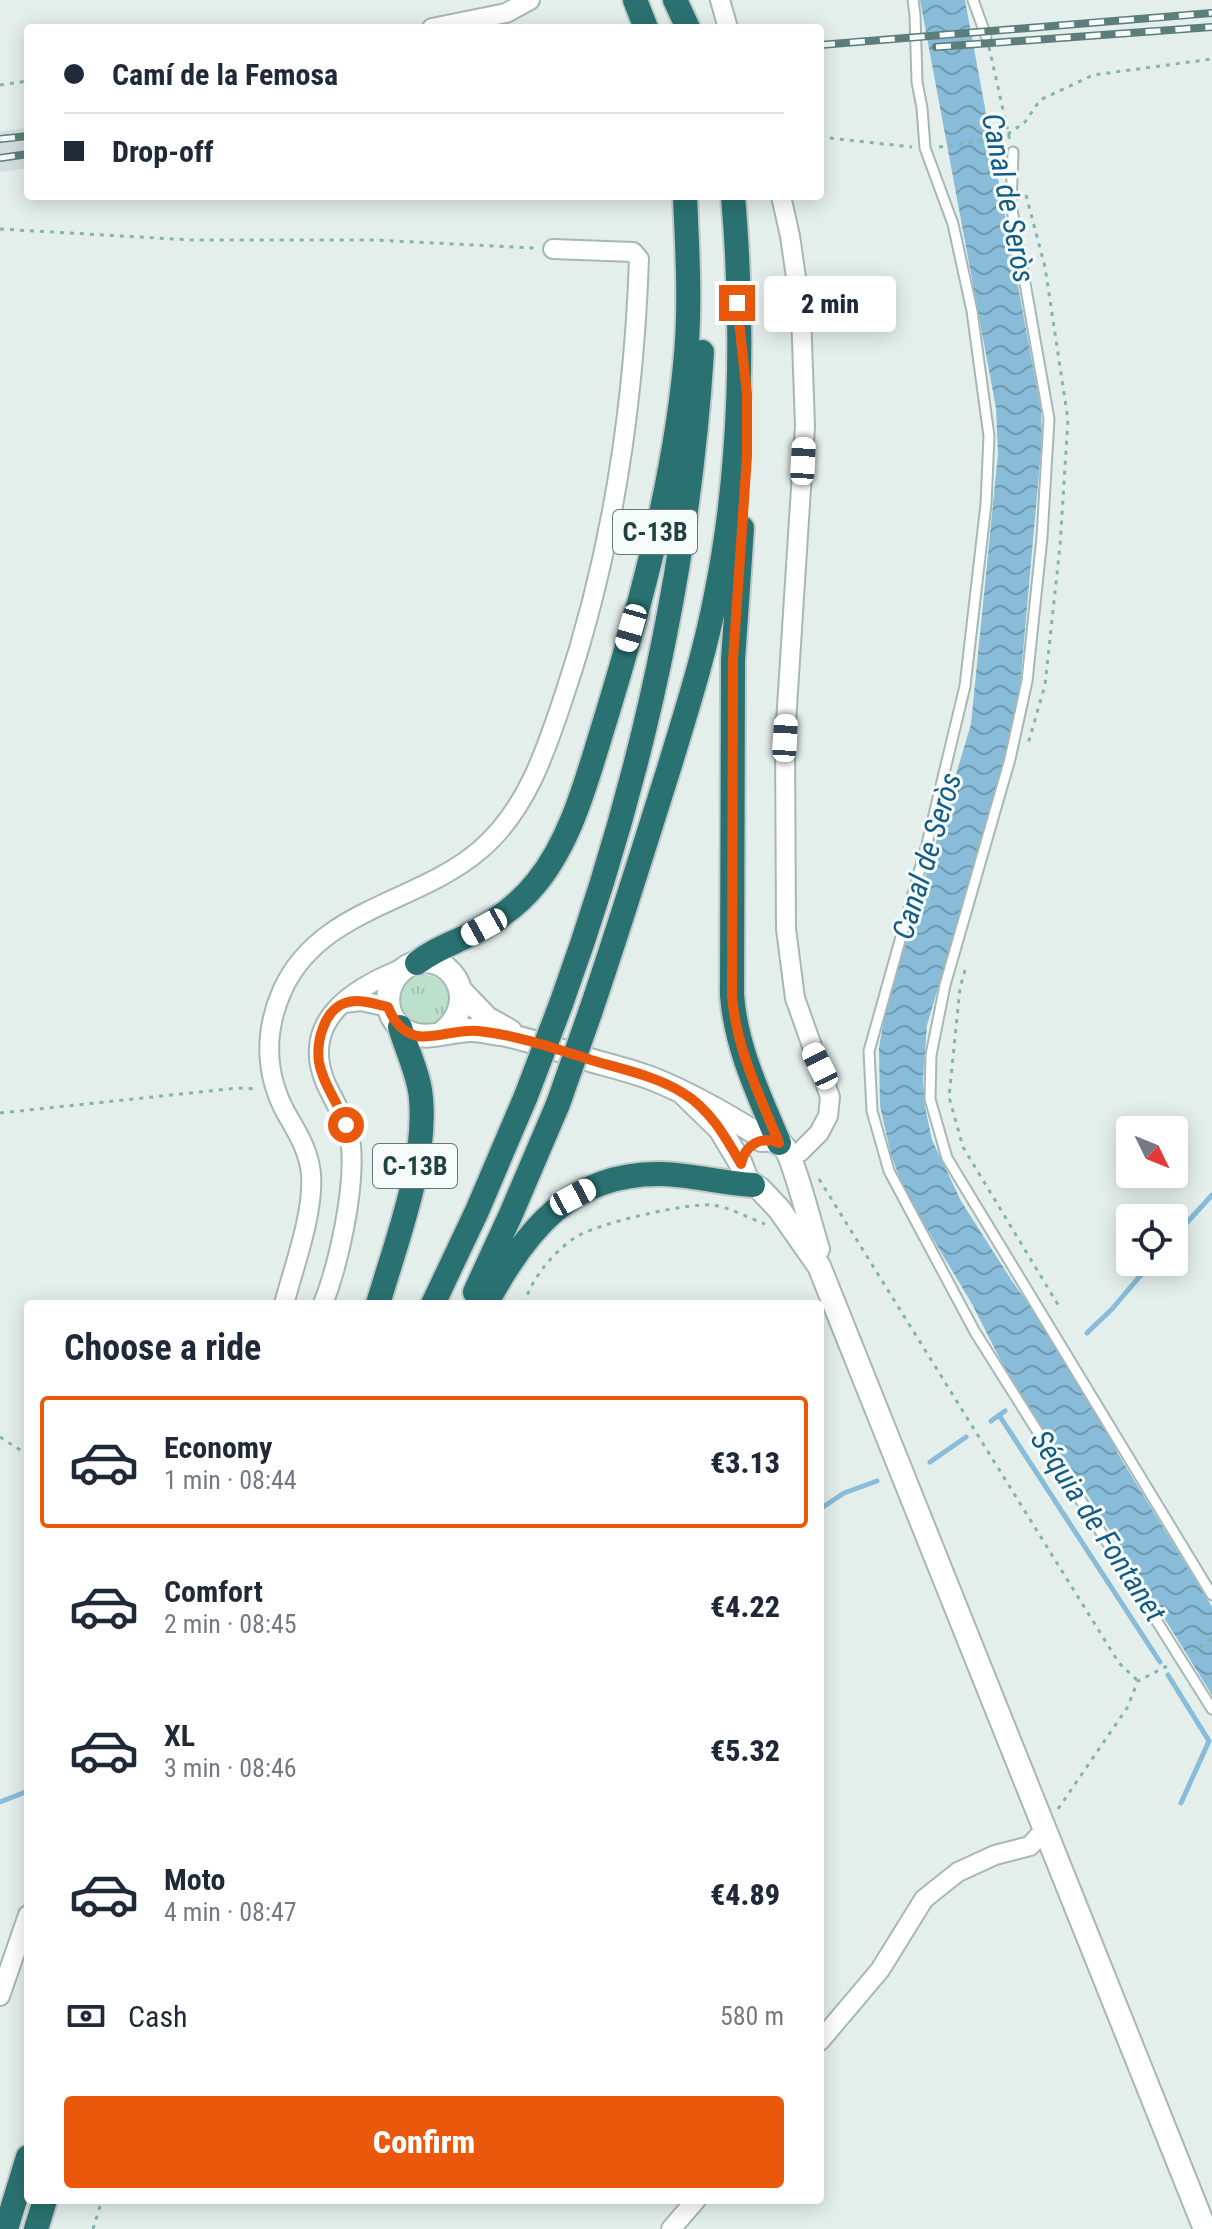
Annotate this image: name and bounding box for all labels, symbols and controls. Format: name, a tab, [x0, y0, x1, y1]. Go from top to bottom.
text: Camí de la Femosa	[112, 57, 338, 92]
water label: Canal de Seròs	[975, 110, 1042, 286]
text: Drop-off	[112, 134, 214, 169]
callout: 2 min	[765, 275, 897, 331]
route end	[719, 285, 755, 321]
text: 2 min	[801, 289, 859, 319]
car	[790, 436, 816, 486]
road number: C-13B	[613, 510, 697, 554]
car	[613, 602, 649, 654]
car	[772, 713, 798, 763]
water label: Canal de Seròs	[885, 768, 968, 943]
car	[457, 905, 511, 949]
car	[799, 1039, 841, 1093]
route start	[328, 1107, 364, 1143]
north arrow	[1116, 1116, 1188, 1188]
map controls	[1116, 1116, 1188, 1276]
road number: C-13B	[373, 1144, 457, 1188]
car	[546, 1175, 600, 1219]
button: locate	[1116, 1204, 1188, 1276]
text: Choose a ride	[64, 1327, 261, 1369]
water label: Séquia de Fontanet	[1024, 1424, 1173, 1628]
icon: car	[68, 1426, 140, 1498]
text: Economy	[164, 1430, 272, 1465]
text: €3.13	[710, 1445, 780, 1480]
text: 1 min · 08:44	[164, 1465, 297, 1495]
icon: car	[68, 1570, 140, 1642]
text: Comfort	[164, 1574, 263, 1609]
text: €4.22	[710, 1589, 780, 1624]
text: 2 min · 08:45	[164, 1609, 297, 1639]
icon: car	[68, 1714, 140, 1786]
text: XL	[164, 1718, 195, 1753]
text: €5.32	[710, 1733, 780, 1768]
text: 3 min · 08:46	[164, 1753, 297, 1783]
icon: car	[68, 1858, 140, 1930]
text: Moto	[164, 1862, 225, 1897]
text: €4.89	[710, 1877, 780, 1912]
text: 4 min · 08:47	[164, 1897, 297, 1927]
icon: cash	[64, 1994, 108, 2038]
text: Cash	[128, 1999, 188, 2034]
text: 580 m	[720, 2001, 784, 2031]
button: Confirm	[64, 2096, 784, 2188]

